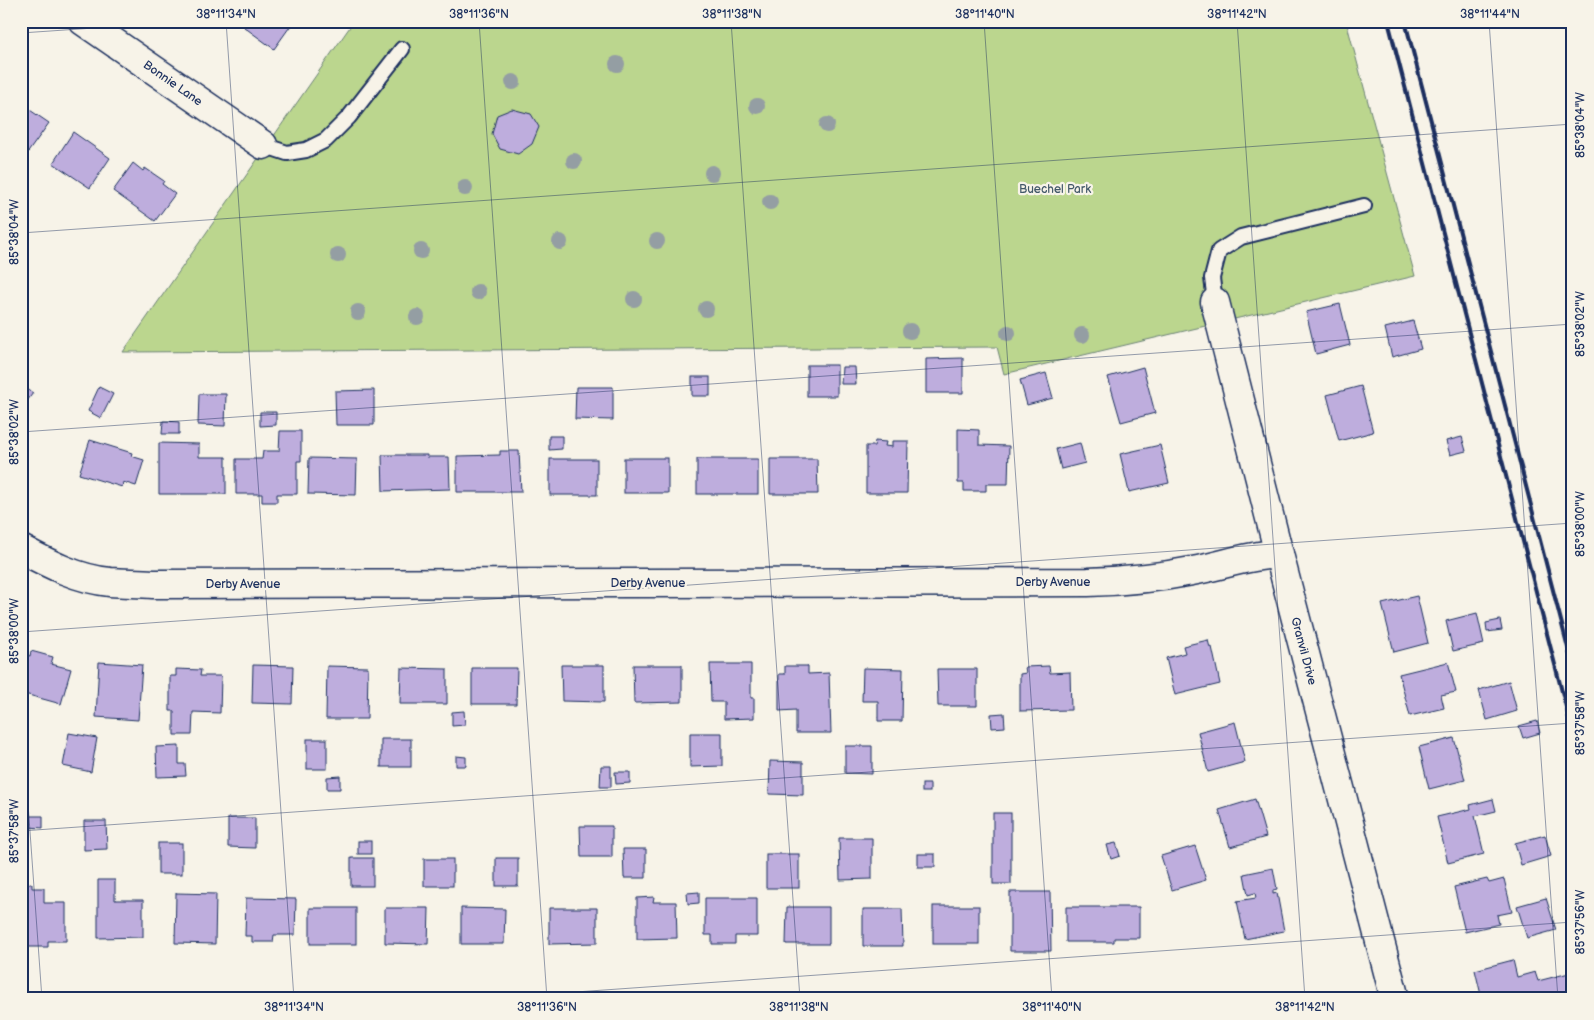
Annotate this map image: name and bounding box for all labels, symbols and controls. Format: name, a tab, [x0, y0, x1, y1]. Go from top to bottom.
text: 38°11'34"N	[196, 7, 256, 22]
text: 38°11'36"N	[449, 7, 509, 22]
text: 38°11'38"N	[702, 7, 762, 22]
text: 38°11'40"N	[955, 7, 1015, 22]
text: 38°11'42"N	[1207, 7, 1267, 22]
text: 38°11'44"N	[1460, 7, 1520, 22]
street label: Bonnie Lane	[140, 57, 205, 109]
text: 85°38'04"W	[1573, 92, 1588, 158]
park label: Buechel Park	[1019, 182, 1091, 197]
text: 85°38'04"W	[7, 199, 22, 265]
text: 85°38'02"W	[1573, 291, 1588, 357]
text: 85°38'02"W	[7, 399, 22, 465]
text: 85°38'00"W	[1573, 491, 1588, 557]
street label: Derby Avenue	[1016, 575, 1090, 590]
street label: Derby Avenue	[611, 576, 685, 591]
street label: Derby Avenue	[206, 577, 280, 592]
text: 85°38'00"W	[7, 598, 22, 664]
street label: Granvil Drive	[1287, 616, 1320, 687]
text: 85°37'58"W	[1573, 691, 1588, 755]
text: 85°37'58"W	[7, 799, 22, 863]
text: 85°37'56"W	[1573, 890, 1588, 954]
text: 38°11'34"N	[264, 1000, 324, 1015]
text: 38°11'36"N	[517, 1000, 577, 1015]
text: 38°11'38"N	[769, 1000, 829, 1015]
text: 38°11'40"N	[1022, 1000, 1082, 1015]
text: 38°11'42"N	[1275, 1000, 1335, 1015]

